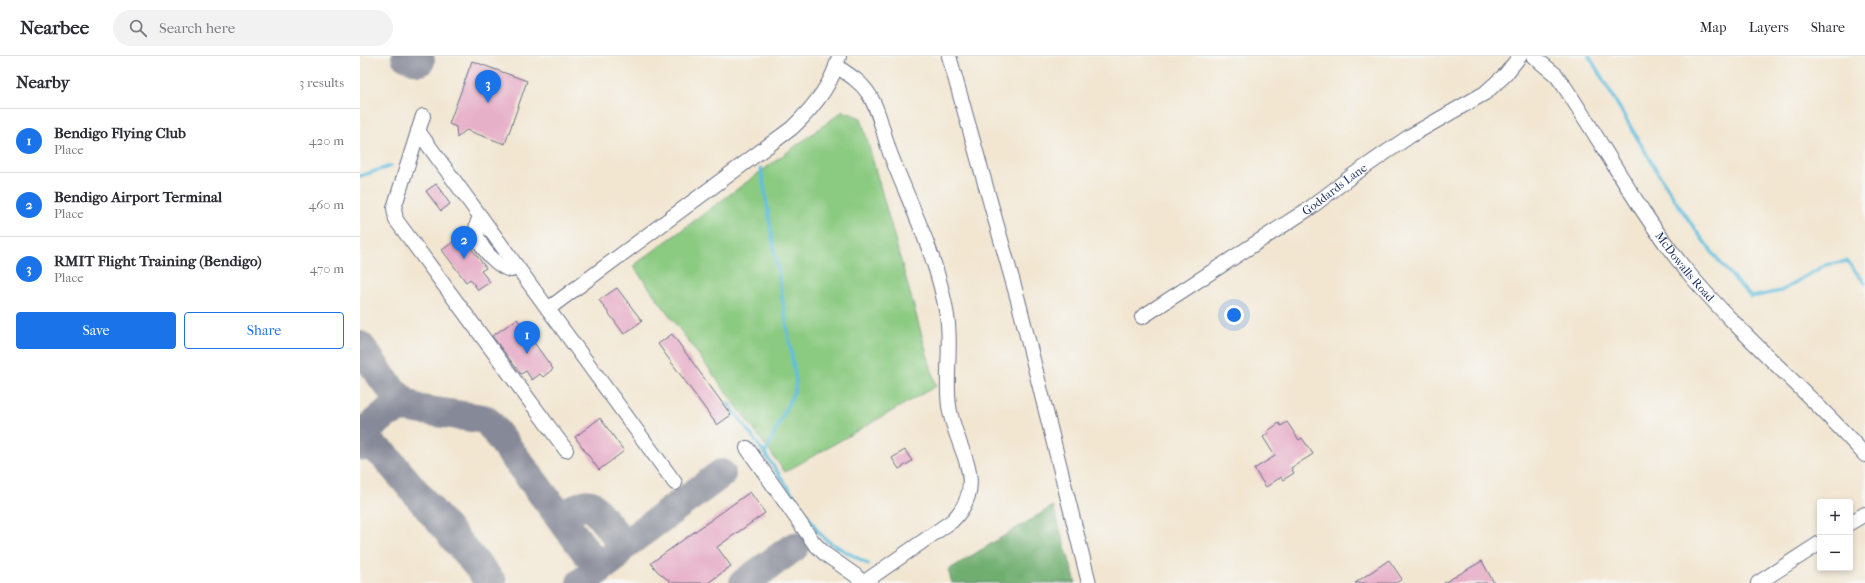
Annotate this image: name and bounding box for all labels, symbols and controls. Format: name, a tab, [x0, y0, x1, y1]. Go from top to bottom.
search box	[113, 10, 393, 46]
text: Nearbee	[20, 17, 89, 39]
icon: search	[127, 17, 149, 39]
text: Search here	[159, 19, 235, 37]
text: Map	[1700, 19, 1727, 36]
text: Layers	[1749, 19, 1789, 36]
text: Share	[1811, 19, 1845, 36]
pin: 3	[475, 70, 501, 103]
text: Nearby	[16, 72, 70, 92]
text: 3 results	[299, 75, 344, 90]
text: Bendigo Flying Club	[54, 124, 186, 142]
text: 1	[27, 133, 31, 148]
text: 420 m	[309, 133, 344, 148]
text: Place	[54, 142, 84, 157]
street label: Goddards Lane	[1299, 161, 1370, 218]
text: Bendigo Airport Terminal	[54, 188, 222, 206]
text: 2	[26, 197, 32, 212]
text: 460 m	[309, 197, 344, 212]
text: Place	[54, 206, 84, 221]
pin: 2	[451, 226, 477, 259]
street label: McDowalls Road	[1652, 229, 1718, 305]
text: RMIT Flight Training (Bendigo)	[54, 252, 262, 270]
text: 3	[26, 261, 32, 276]
text: 470 m	[310, 261, 344, 276]
text: Place	[54, 270, 84, 285]
your location	[1224, 305, 1244, 325]
button: Save	[16, 312, 176, 349]
button: Share	[184, 312, 344, 349]
pin: 1	[514, 321, 540, 354]
map controls	[1817, 499, 1853, 571]
button: +	[1817, 499, 1853, 535]
button: −	[1817, 535, 1853, 571]

